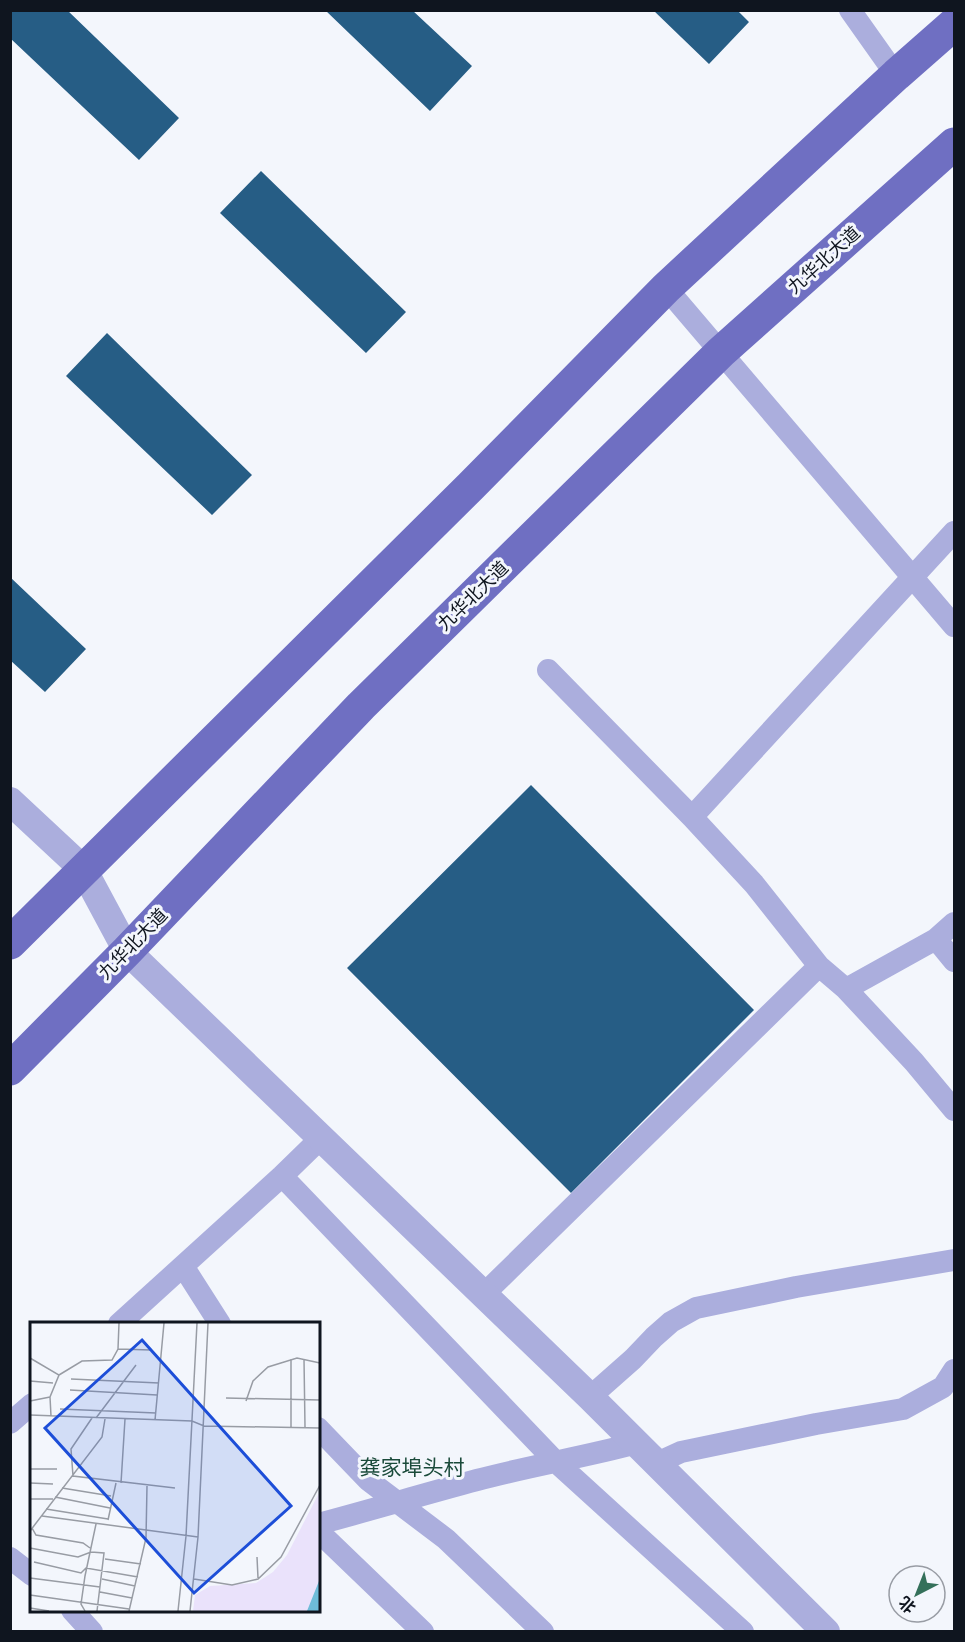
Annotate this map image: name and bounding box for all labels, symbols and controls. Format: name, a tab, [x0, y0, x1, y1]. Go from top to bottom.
street label: 九华北大道	[783, 221, 865, 298]
street label: 九华北大道	[432, 556, 513, 635]
street label: 九华北大道	[93, 903, 172, 984]
inset map	[30, 1322, 320, 1612]
district label: 龚家埠头村	[360, 1454, 465, 1481]
north arrow	[887, 1564, 947, 1624]
text: 北	[894, 1592, 920, 1618]

